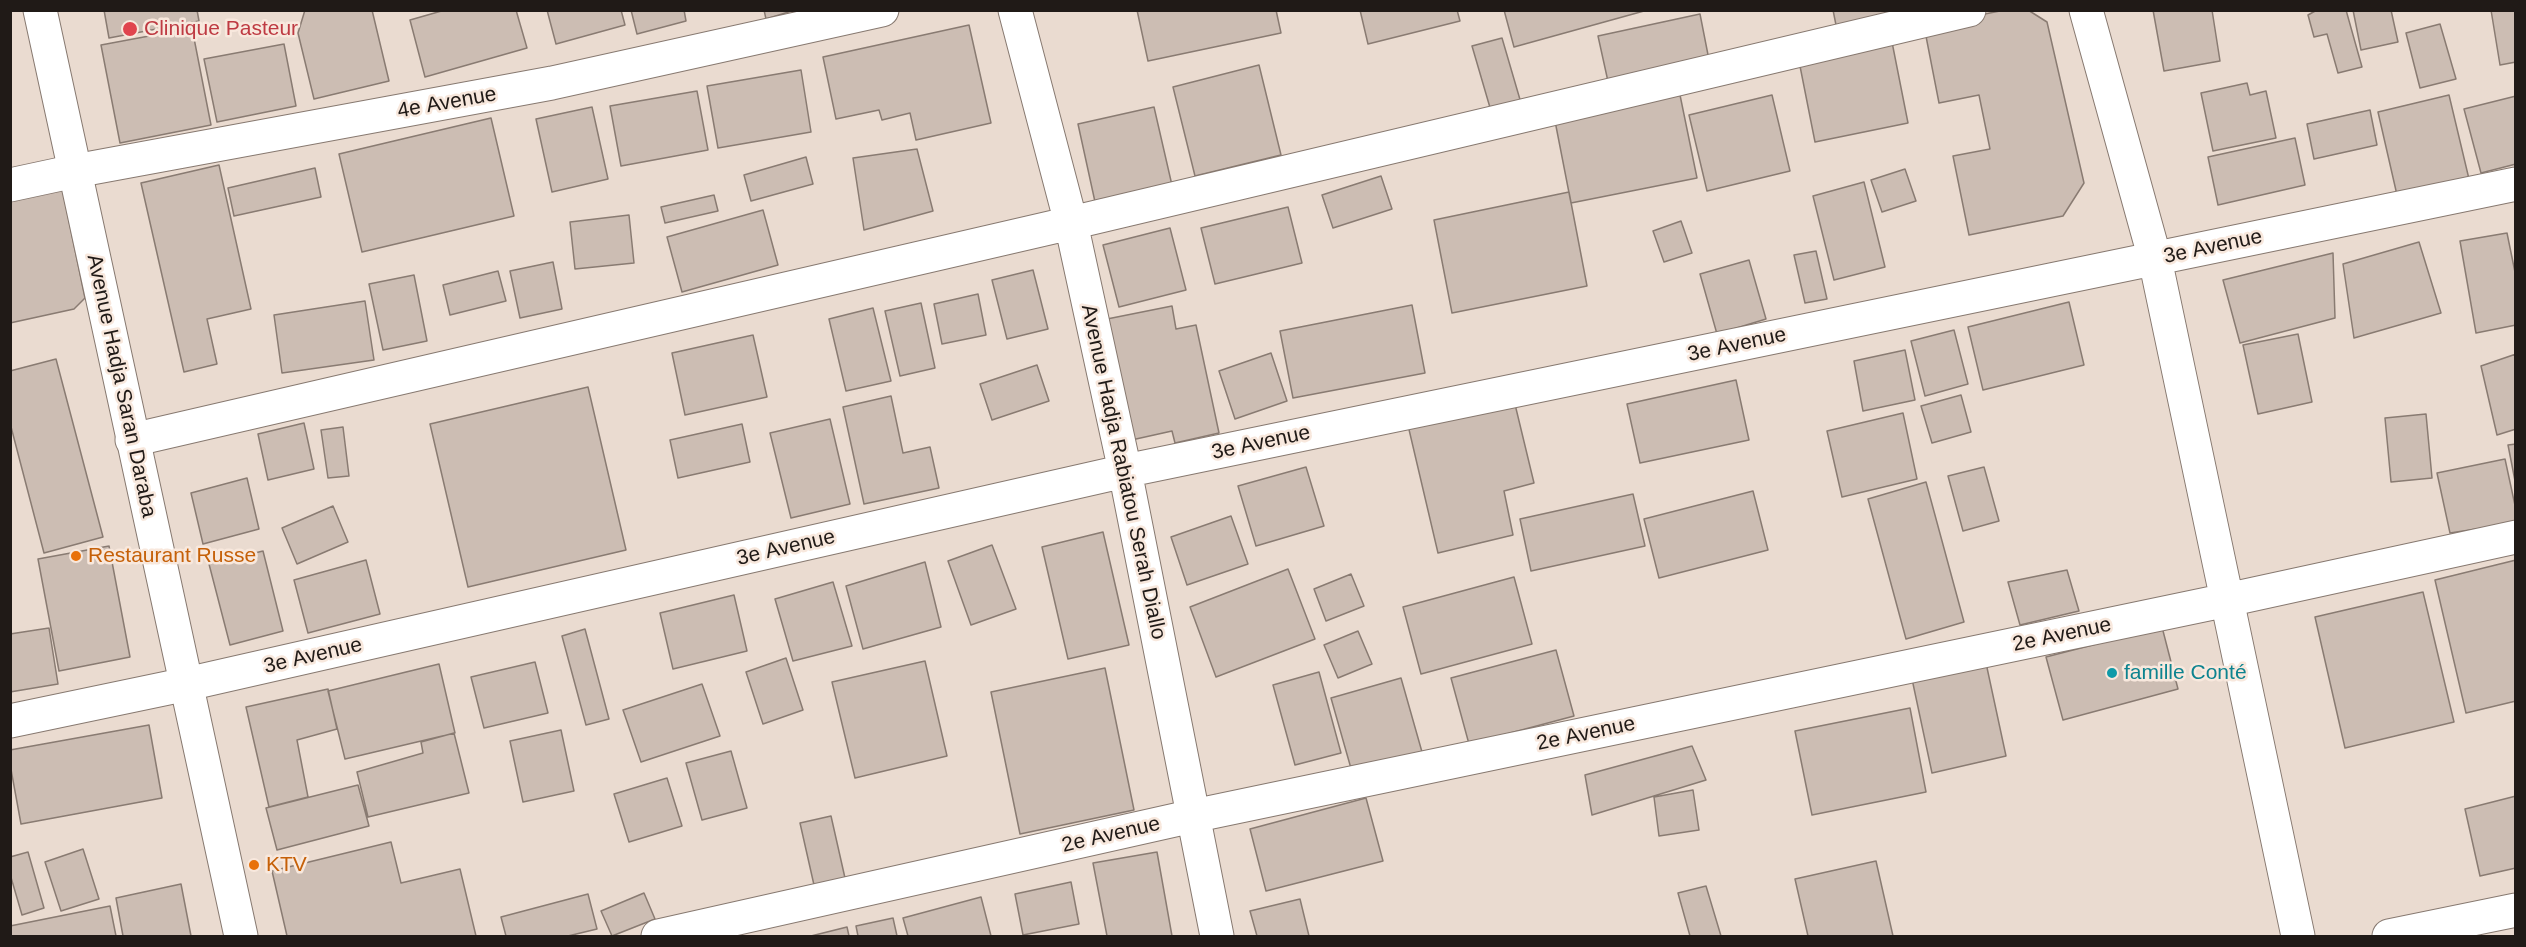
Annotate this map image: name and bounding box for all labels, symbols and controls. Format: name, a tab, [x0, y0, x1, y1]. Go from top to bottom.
place label: Clinique Pasteur	[144, 16, 298, 42]
marker: Clinique Pasteur	[121, 20, 139, 38]
street label: 4e Avenue	[396, 82, 498, 124]
street label: 3e Avenue	[2161, 224, 2265, 270]
street label: Avenue Hadja Saran Daraba	[81, 252, 161, 520]
street label: Avenue Hadja Rabiatou Serah Diallo	[1075, 302, 1171, 642]
street label: 3e Avenue	[1685, 322, 1789, 368]
street label: 3e Avenue	[1209, 420, 1313, 466]
street label: 3e Avenue	[734, 524, 838, 572]
place label: Restaurant Russe	[88, 543, 256, 569]
marker: Restaurant Russe	[69, 549, 83, 563]
street label: 2e Avenue	[2010, 612, 2114, 658]
street label: 3e Avenue	[261, 632, 365, 680]
place label: famille Conté	[2124, 660, 2247, 686]
marker: famille Conté	[2105, 666, 2119, 680]
street label: 2e Avenue	[1534, 711, 1638, 757]
street label: 2e Avenue	[1059, 811, 1163, 859]
place label: KTV	[266, 852, 307, 878]
marker: KTV	[247, 858, 261, 872]

